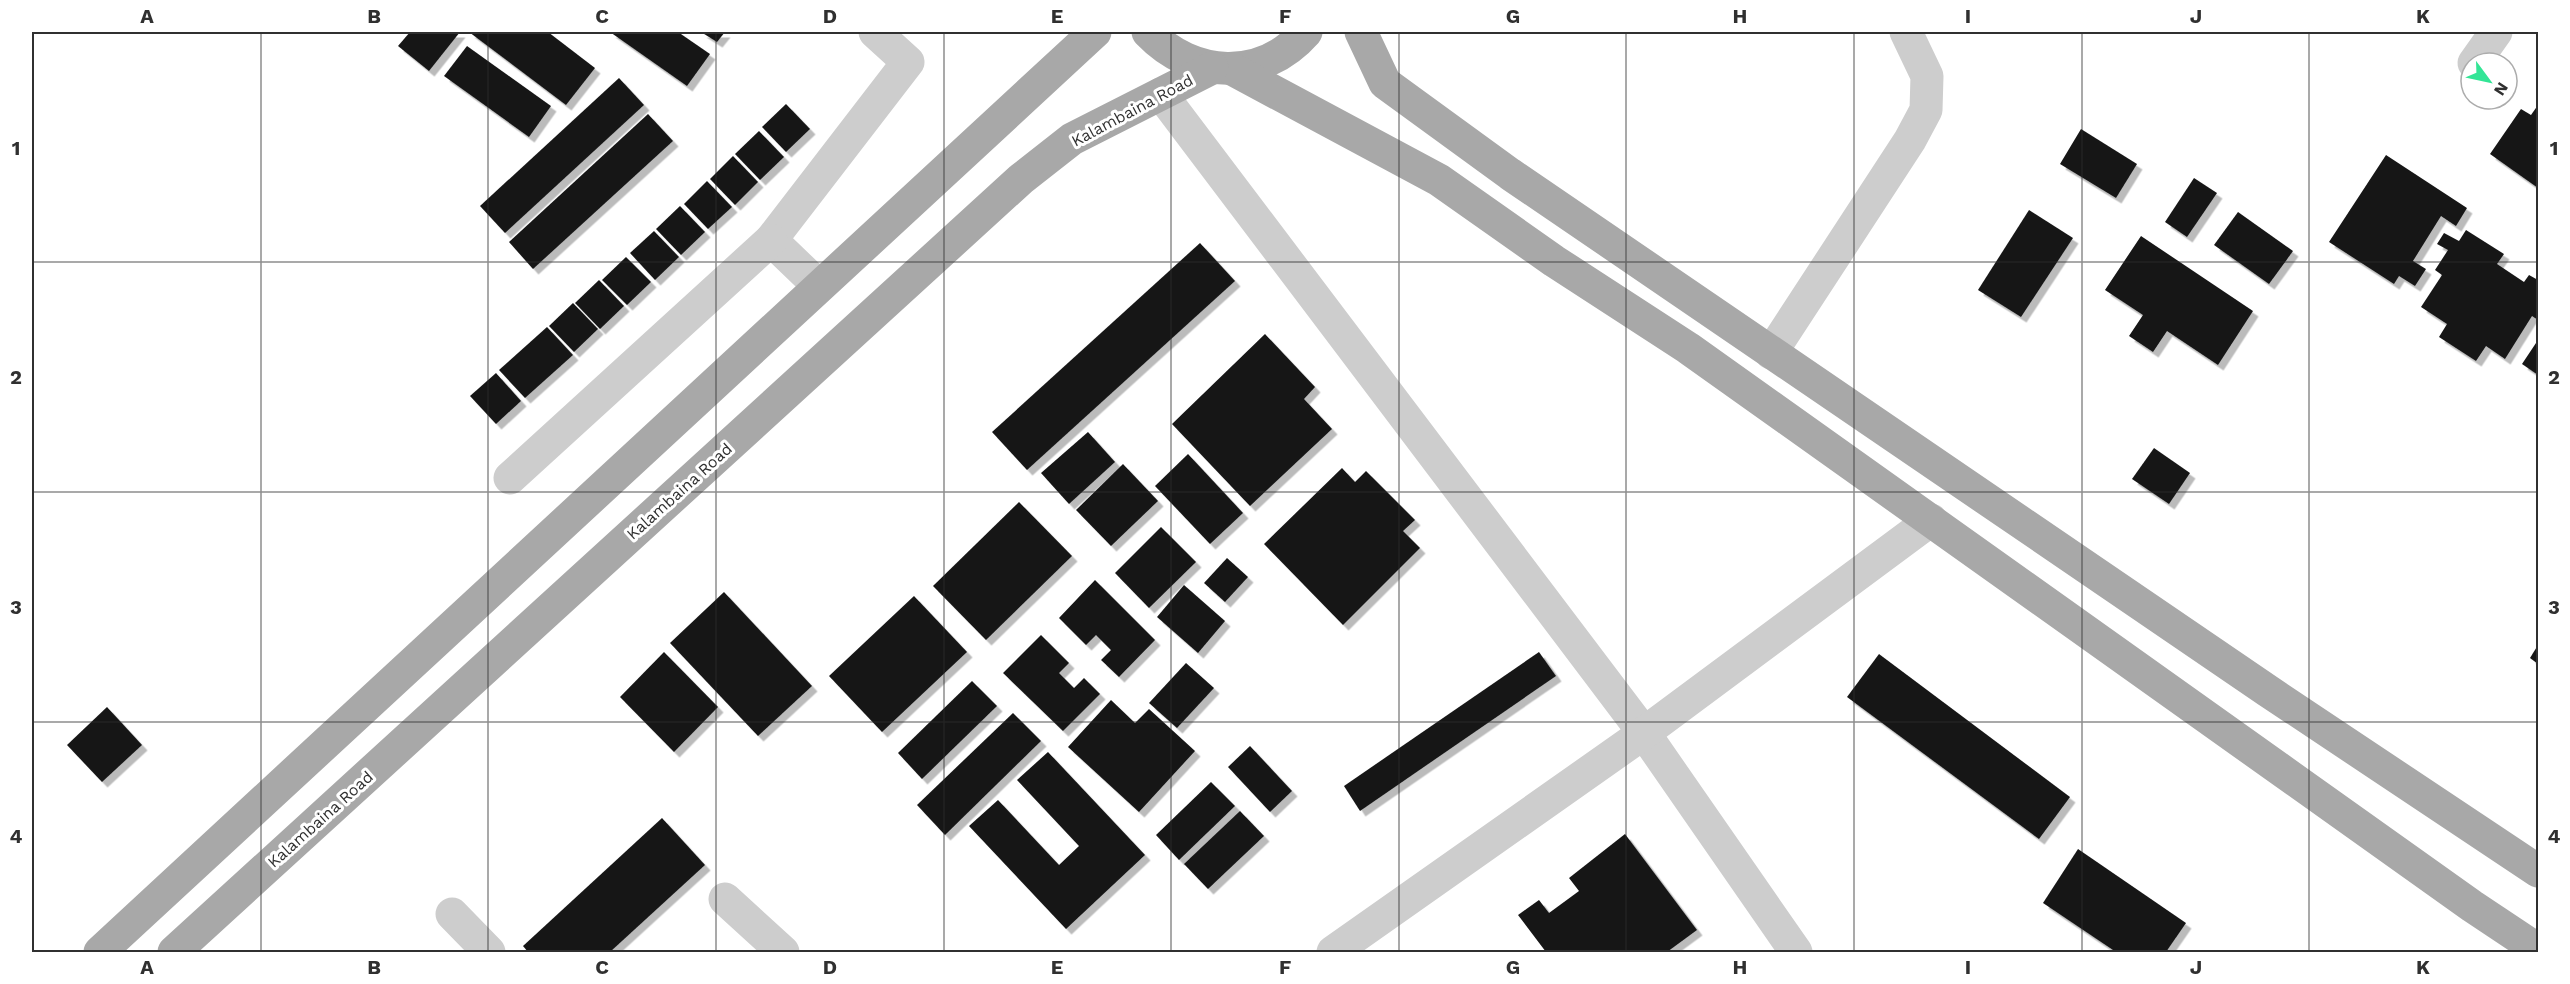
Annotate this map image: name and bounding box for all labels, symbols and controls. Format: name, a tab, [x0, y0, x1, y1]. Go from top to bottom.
text: A	[140, 4, 154, 28]
text: B	[367, 4, 381, 28]
text: C	[595, 4, 609, 28]
text: D	[823, 4, 837, 28]
text: E	[1051, 4, 1063, 28]
text: F	[1279, 4, 1291, 28]
text: G	[1506, 4, 1520, 28]
text: H	[1733, 4, 1747, 28]
text: I	[1965, 4, 1971, 28]
text: J	[2190, 4, 2202, 28]
text: K	[2416, 4, 2430, 28]
north arrow	[2459, 51, 2519, 111]
street label: Kalambaina Road	[1068, 70, 1196, 151]
text: N	[2490, 79, 2512, 99]
text: 1	[12, 136, 20, 160]
text: 1	[2550, 136, 2558, 160]
text: 2	[10, 365, 22, 389]
text: 2	[2548, 365, 2560, 389]
street label: Kalambaina Road	[623, 439, 736, 544]
text: 3	[10, 595, 22, 619]
text: 3	[2548, 595, 2560, 619]
street label: Kalambaina Road	[264, 767, 377, 872]
text: 4	[10, 824, 23, 848]
text: 4	[2548, 824, 2561, 848]
text: A	[140, 955, 154, 979]
text: B	[367, 955, 381, 979]
text: C	[595, 955, 609, 979]
text: D	[823, 955, 837, 979]
text: E	[1051, 955, 1063, 979]
text: F	[1279, 955, 1291, 979]
text: G	[1506, 955, 1520, 979]
text: H	[1733, 955, 1747, 979]
text: I	[1965, 955, 1971, 979]
text: J	[2190, 955, 2202, 979]
text: K	[2416, 955, 2430, 979]

